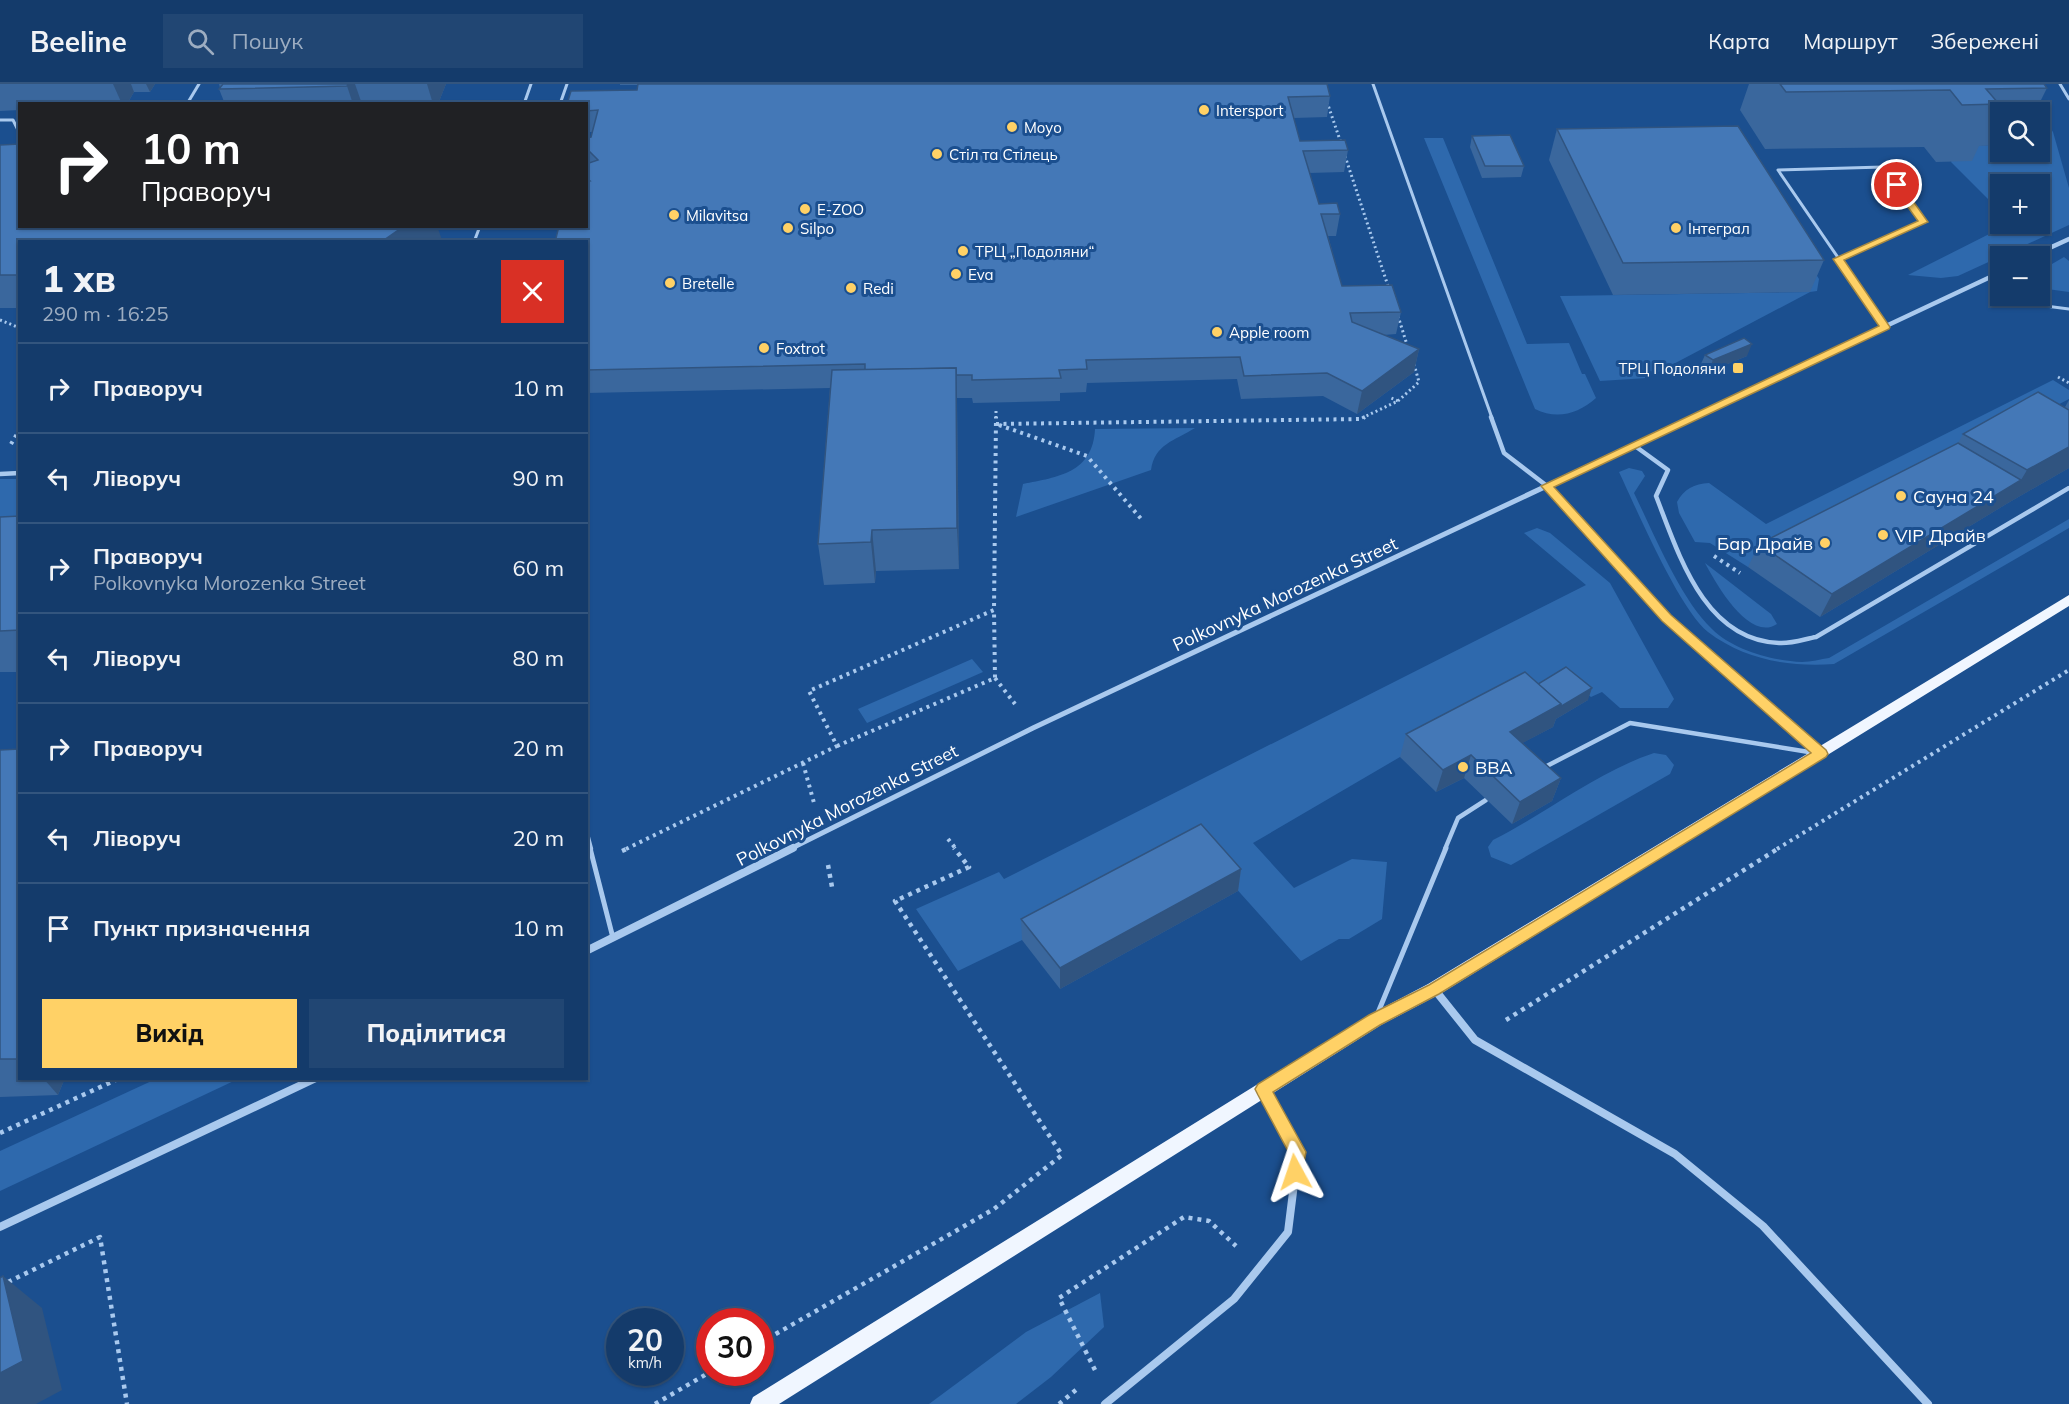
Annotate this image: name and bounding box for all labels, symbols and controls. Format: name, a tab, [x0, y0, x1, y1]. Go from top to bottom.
search box	[163, 14, 583, 68]
text: Beeline	[30, 24, 127, 59]
icon: search	[184, 25, 217, 58]
text: Пошук	[232, 27, 303, 55]
text: Карта	[1708, 28, 1770, 54]
text: Маршрут	[1803, 28, 1898, 54]
text: Збережені	[1931, 28, 2039, 54]
place label: Intersport	[1216, 101, 1283, 120]
map controls	[1990, 102, 2050, 306]
button: search	[1990, 102, 2050, 162]
marker: Intersport	[1197, 103, 1211, 117]
place label: Moyo	[1024, 118, 1062, 137]
marker: Moyo	[1005, 120, 1019, 134]
text: 10 m	[141, 122, 241, 175]
icon: right	[42, 126, 120, 204]
place label: Стіл та Стілець	[949, 145, 1058, 164]
marker: Стіл та Стілець	[930, 147, 944, 161]
pin	[1871, 159, 1922, 210]
icon: arrive	[1880, 168, 1913, 201]
text: Праворуч	[141, 174, 271, 208]
button: +	[1990, 174, 2050, 234]
place label: E-ZOO	[817, 200, 864, 219]
marker: E-ZOO	[798, 202, 812, 216]
place label: Milavitsa	[686, 206, 748, 225]
marker: Milavitsa	[667, 208, 681, 222]
place label: Silpo	[800, 219, 834, 238]
place label: Інтеграл	[1688, 219, 1750, 238]
marker: Silpo	[781, 221, 795, 235]
marker: Інтеграл	[1669, 221, 1683, 235]
place label: ТРЦ „Подоляни“	[975, 242, 1095, 261]
marker: ТРЦ „Подоляни“	[956, 244, 970, 258]
button: −	[1990, 246, 2050, 306]
text: 1 хв	[42, 256, 116, 301]
button: close	[501, 260, 564, 323]
place label: Eva	[968, 265, 994, 284]
marker: Eva	[949, 267, 963, 281]
place label: Bretelle	[682, 274, 734, 293]
marker: Bretelle	[663, 276, 677, 290]
place label: Redi	[863, 279, 894, 298]
marker: Redi	[844, 281, 858, 295]
text: 290 m · 16:25	[42, 301, 168, 326]
place label: Apple room	[1229, 323, 1309, 342]
marker: Apple room	[1210, 325, 1224, 339]
place label: Foxtrot	[776, 339, 825, 358]
marker: Foxtrot	[757, 341, 771, 355]
place label: ТРЦ Подоляни	[1618, 359, 1726, 378]
marker: ТРЦ Подоляни	[1731, 361, 1745, 375]
icon: right	[42, 372, 75, 405]
text: Праворуч	[93, 374, 203, 402]
text: 10 m	[513, 374, 564, 402]
icon: left	[42, 462, 75, 495]
text: Ліворуч	[93, 464, 181, 492]
text: 90 m	[513, 464, 564, 492]
place label: Сауна 24	[1913, 485, 1994, 508]
marker: Сауна 24	[1894, 489, 1908, 503]
place label: VIP Драйв	[1895, 524, 1986, 547]
marker: VIP Драйв	[1876, 528, 1890, 542]
street label: Polkovnyka Morozenka Street	[1169, 532, 1401, 656]
place label: Бар Драйв	[1717, 532, 1813, 555]
marker: Бар Драйв	[1818, 536, 1832, 550]
text: Праворуч	[93, 542, 203, 570]
icon: right	[42, 552, 75, 585]
text: 60 m	[513, 554, 564, 582]
text: Polkovnyka Morozenka Street	[93, 570, 366, 595]
icon: left	[42, 642, 75, 675]
text: Ліворуч	[93, 644, 181, 672]
text: 80 m	[513, 644, 564, 672]
icon: right	[42, 732, 75, 765]
text: Праворуч	[93, 734, 203, 762]
text: 20 m	[513, 734, 564, 762]
street label: Polkovnyka Morozenka Street	[732, 739, 962, 871]
place label: BBA	[1475, 756, 1513, 779]
marker: BBA	[1456, 760, 1470, 774]
icon: left	[42, 822, 75, 855]
text: Ліворуч	[93, 824, 181, 852]
text: 20 m	[513, 824, 564, 852]
icon: arrive	[42, 912, 75, 945]
text: Пункт призначення	[93, 914, 310, 942]
text: 10 m	[513, 914, 564, 942]
button: Вихід	[42, 999, 297, 1068]
button: Поділитися	[309, 999, 564, 1068]
position arrow	[1263, 1140, 1327, 1204]
speed limit sign: 30	[696, 1308, 774, 1386]
text: 20	[627, 1321, 663, 1359]
text: km/h	[628, 1353, 662, 1372]

